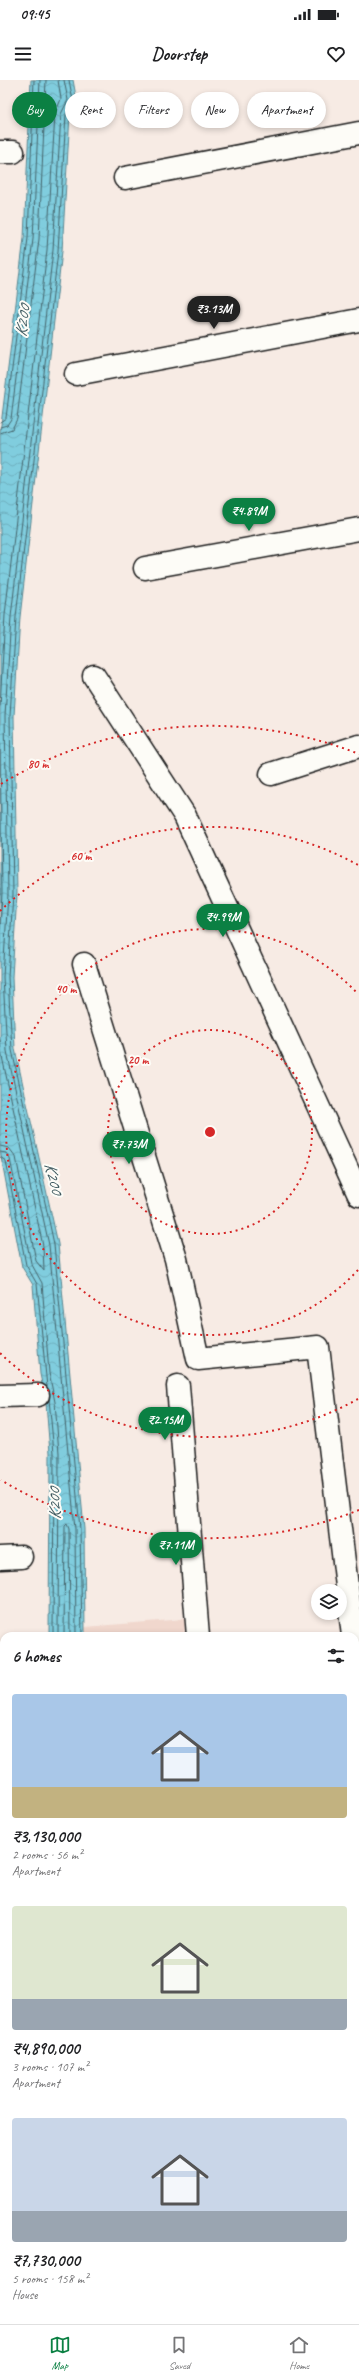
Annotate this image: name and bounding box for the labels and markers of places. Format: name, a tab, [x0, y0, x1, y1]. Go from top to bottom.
pin: ₹3.13M	[181, 296, 247, 330]
pin: ₹4.89M	[216, 498, 282, 532]
pin: ₹4.99M	[190, 904, 256, 938]
centre of rings	[203, 1125, 217, 1139]
pin: ₹7.73M	[96, 1131, 162, 1165]
pin: ₹2.15M	[132, 1407, 198, 1441]
pin: ₹7.11M	[143, 1532, 209, 1566]

